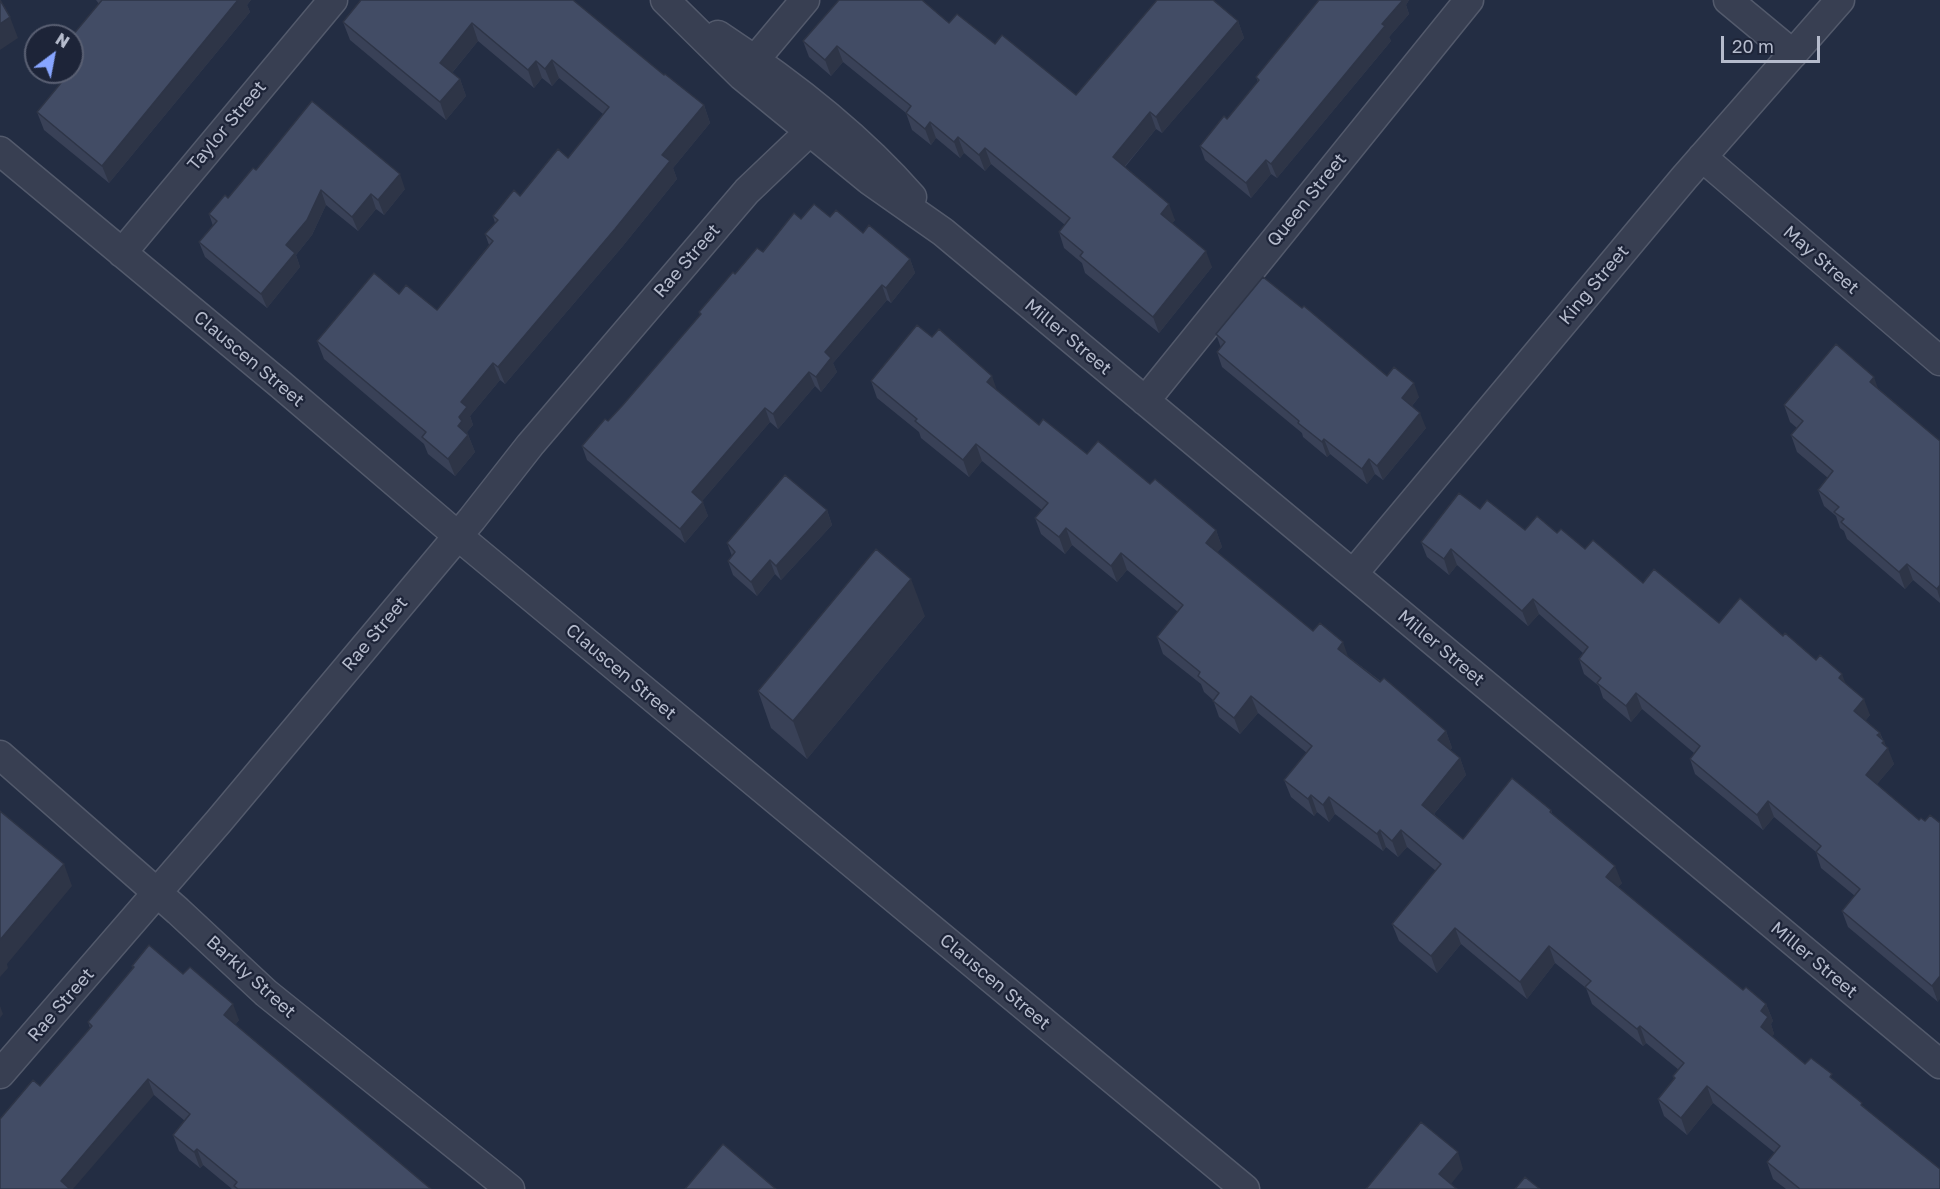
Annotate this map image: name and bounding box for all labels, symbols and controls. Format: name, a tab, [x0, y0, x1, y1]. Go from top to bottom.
north arrow	[24, 24, 84, 84]
scale bar	[1724, 24, 1823, 62]
text: N	[52, 29, 73, 52]
text: 20 m	[1732, 35, 1774, 57]
street label: Taylor Street	[183, 77, 271, 175]
street label: Queen Street	[1263, 149, 1351, 251]
street label: Rae Street	[649, 220, 725, 302]
street label: May Street	[1779, 221, 1863, 299]
street label: King Street	[1554, 241, 1634, 329]
street label: Miller Street	[1020, 294, 1116, 380]
street label: Clauscen Street	[189, 306, 309, 412]
street label: Rae Street	[338, 592, 412, 676]
street label: Miller Street	[1393, 605, 1489, 691]
street label: Clauscen Street	[561, 619, 681, 725]
street label: Miller Street	[1766, 917, 1862, 1003]
street label: Clauscen Street	[935, 929, 1055, 1035]
street label: Barkly Street	[202, 931, 300, 1023]
street label: Rae Street	[23, 964, 99, 1046]

